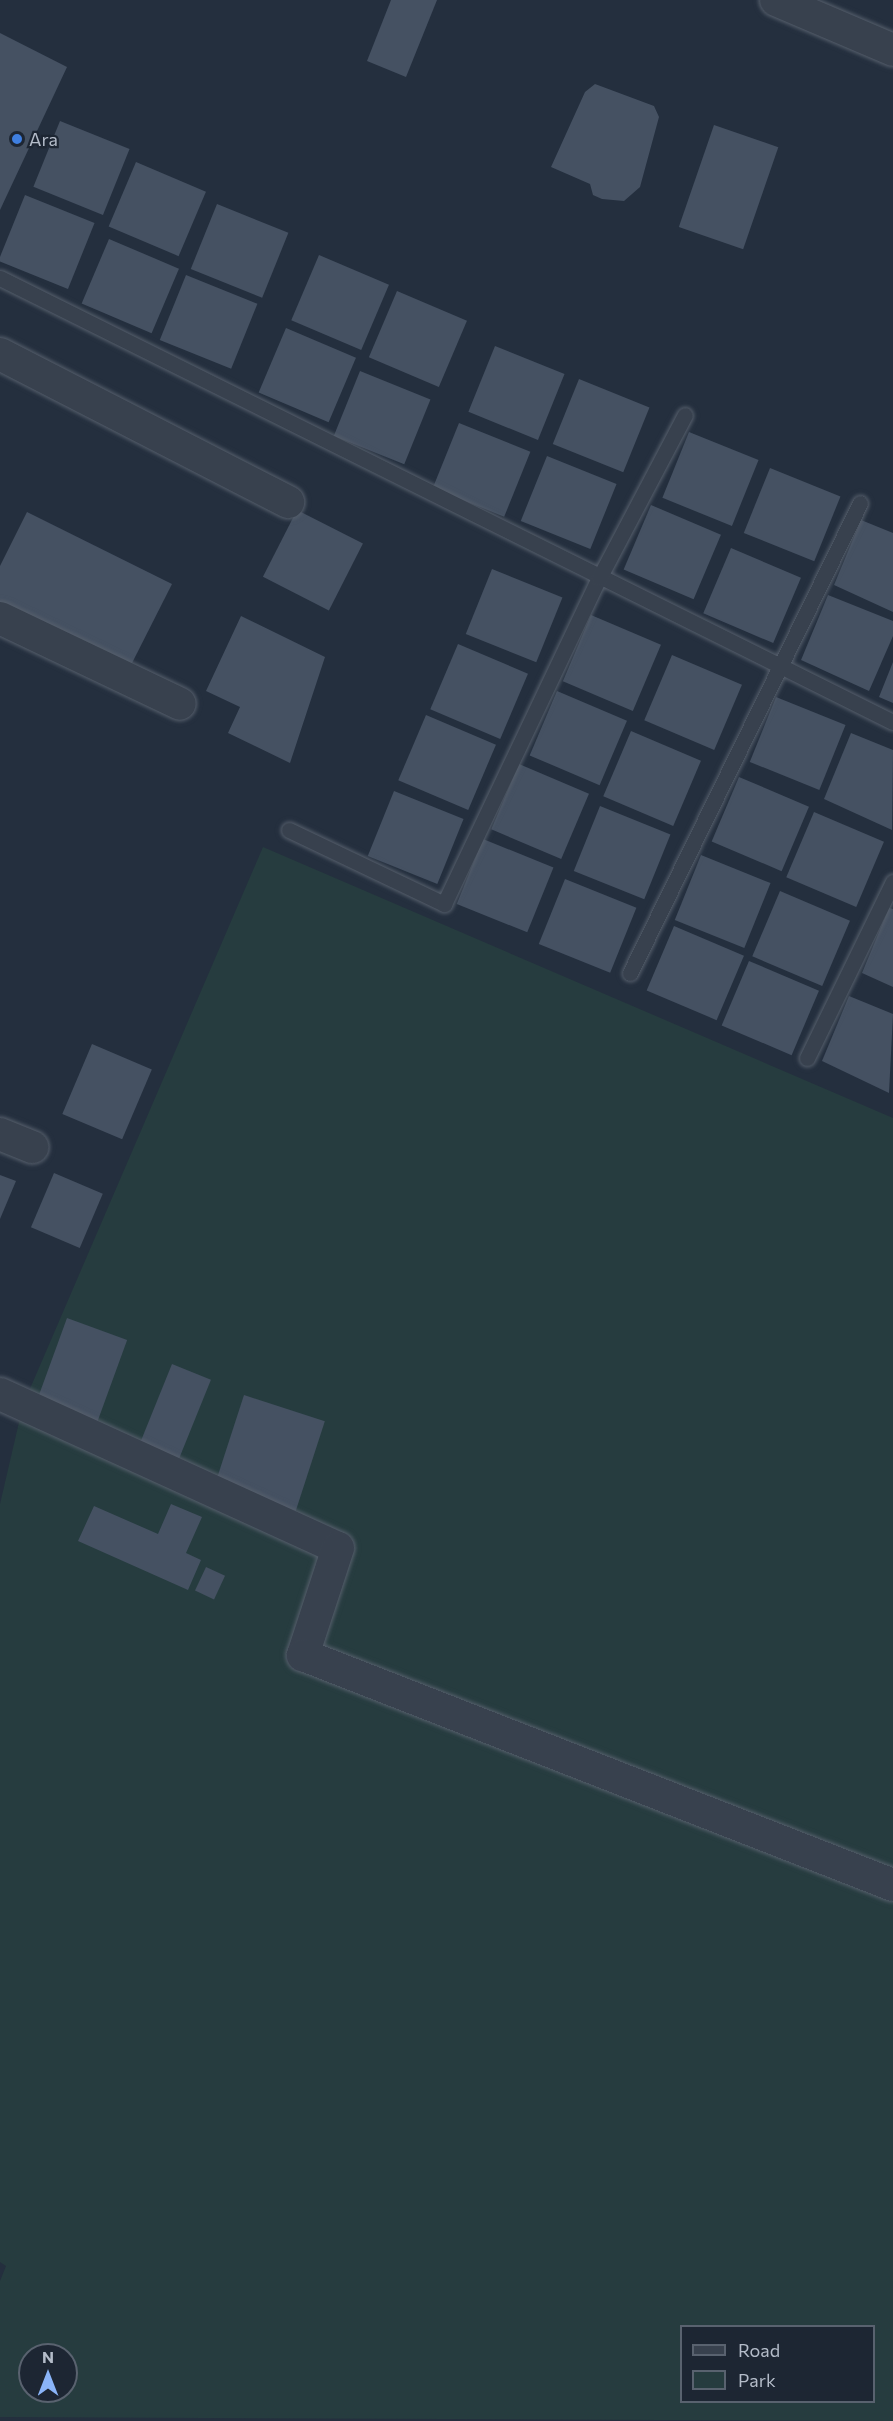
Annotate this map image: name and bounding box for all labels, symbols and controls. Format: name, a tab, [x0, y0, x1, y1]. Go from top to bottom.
place label: Ara	[29, 128, 58, 150]
marker: Ara	[10, 132, 24, 146]
legend	[680, 2325, 875, 2403]
text: Road	[738, 2339, 780, 2361]
north arrow	[18, 2343, 78, 2403]
text: N	[42, 2347, 54, 2366]
text: Park	[738, 2369, 776, 2391]

